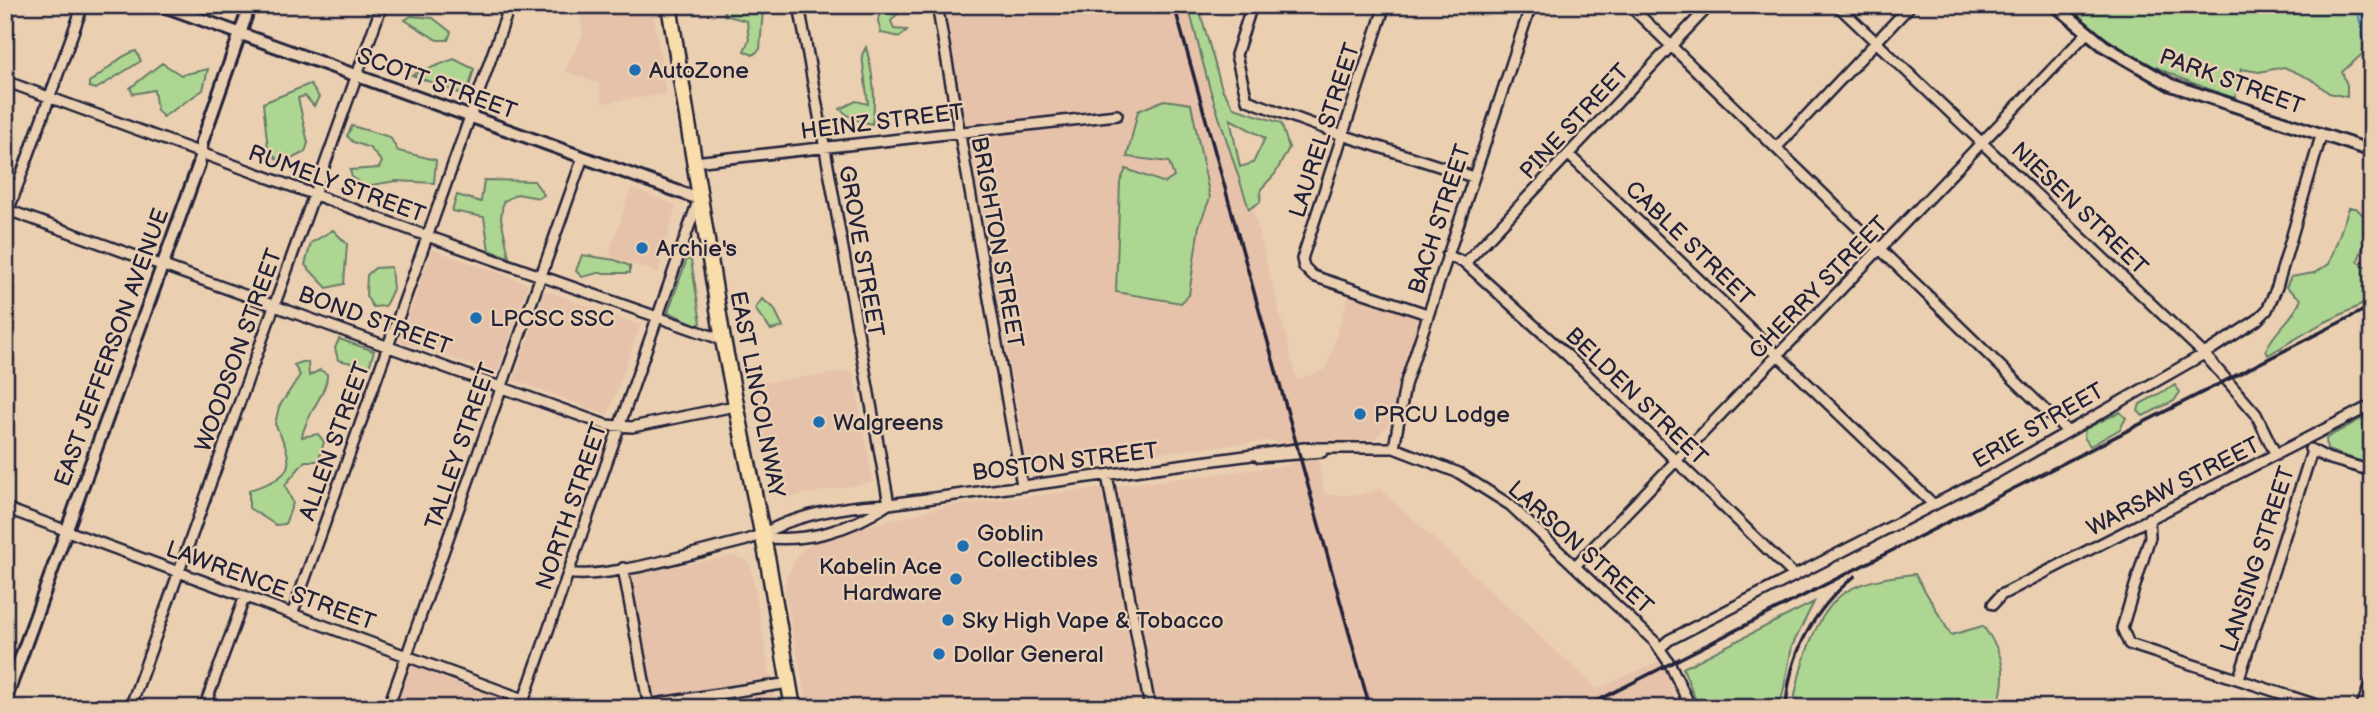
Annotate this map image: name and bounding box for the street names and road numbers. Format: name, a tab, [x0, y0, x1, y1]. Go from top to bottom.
street label: LAUREL STREET	[1284, 39, 1366, 221]
street label: SCOTT STREET	[353, 42, 520, 126]
street label: PARK STREET	[2156, 43, 2308, 121]
street label: PINE STREET	[1514, 58, 1635, 185]
street label: HEINZ STREET	[799, 98, 965, 146]
street label: BRIGHTON STREET	[965, 134, 1029, 350]
street label: NIESEN STREET	[2005, 136, 2154, 281]
street label: RUMELY STREET	[244, 139, 429, 229]
street label: BACH STREET	[1403, 141, 1477, 298]
street label: GROVE STREET	[832, 163, 890, 339]
street label: CABLE STREET	[1619, 175, 1760, 312]
street label: EAST JEFFERSON AVENUE	[49, 205, 175, 490]
street label: CHERRY STREET	[1743, 210, 1894, 365]
street label: WOODSON STREET	[189, 245, 289, 456]
street label: BOND STREET	[294, 280, 455, 362]
street label: EAST LINCOLNWAY	[723, 289, 791, 500]
street label: BELDEN STREET	[1559, 322, 1713, 472]
street label: ALLEN STREET	[293, 358, 377, 524]
street label: TALLEY STREET	[419, 359, 503, 533]
street label: ERIE STREET	[1968, 377, 2109, 475]
street label: NORTH STREET	[530, 419, 614, 594]
street label: WARSAW STREET	[2082, 431, 2265, 543]
street label: BOSTON STREET	[970, 437, 1160, 487]
street label: LANSING STREET	[2215, 463, 2301, 656]
street label: LARSON STREET	[1502, 475, 1659, 620]
street label: LAWRENCE STREET	[162, 535, 379, 637]

